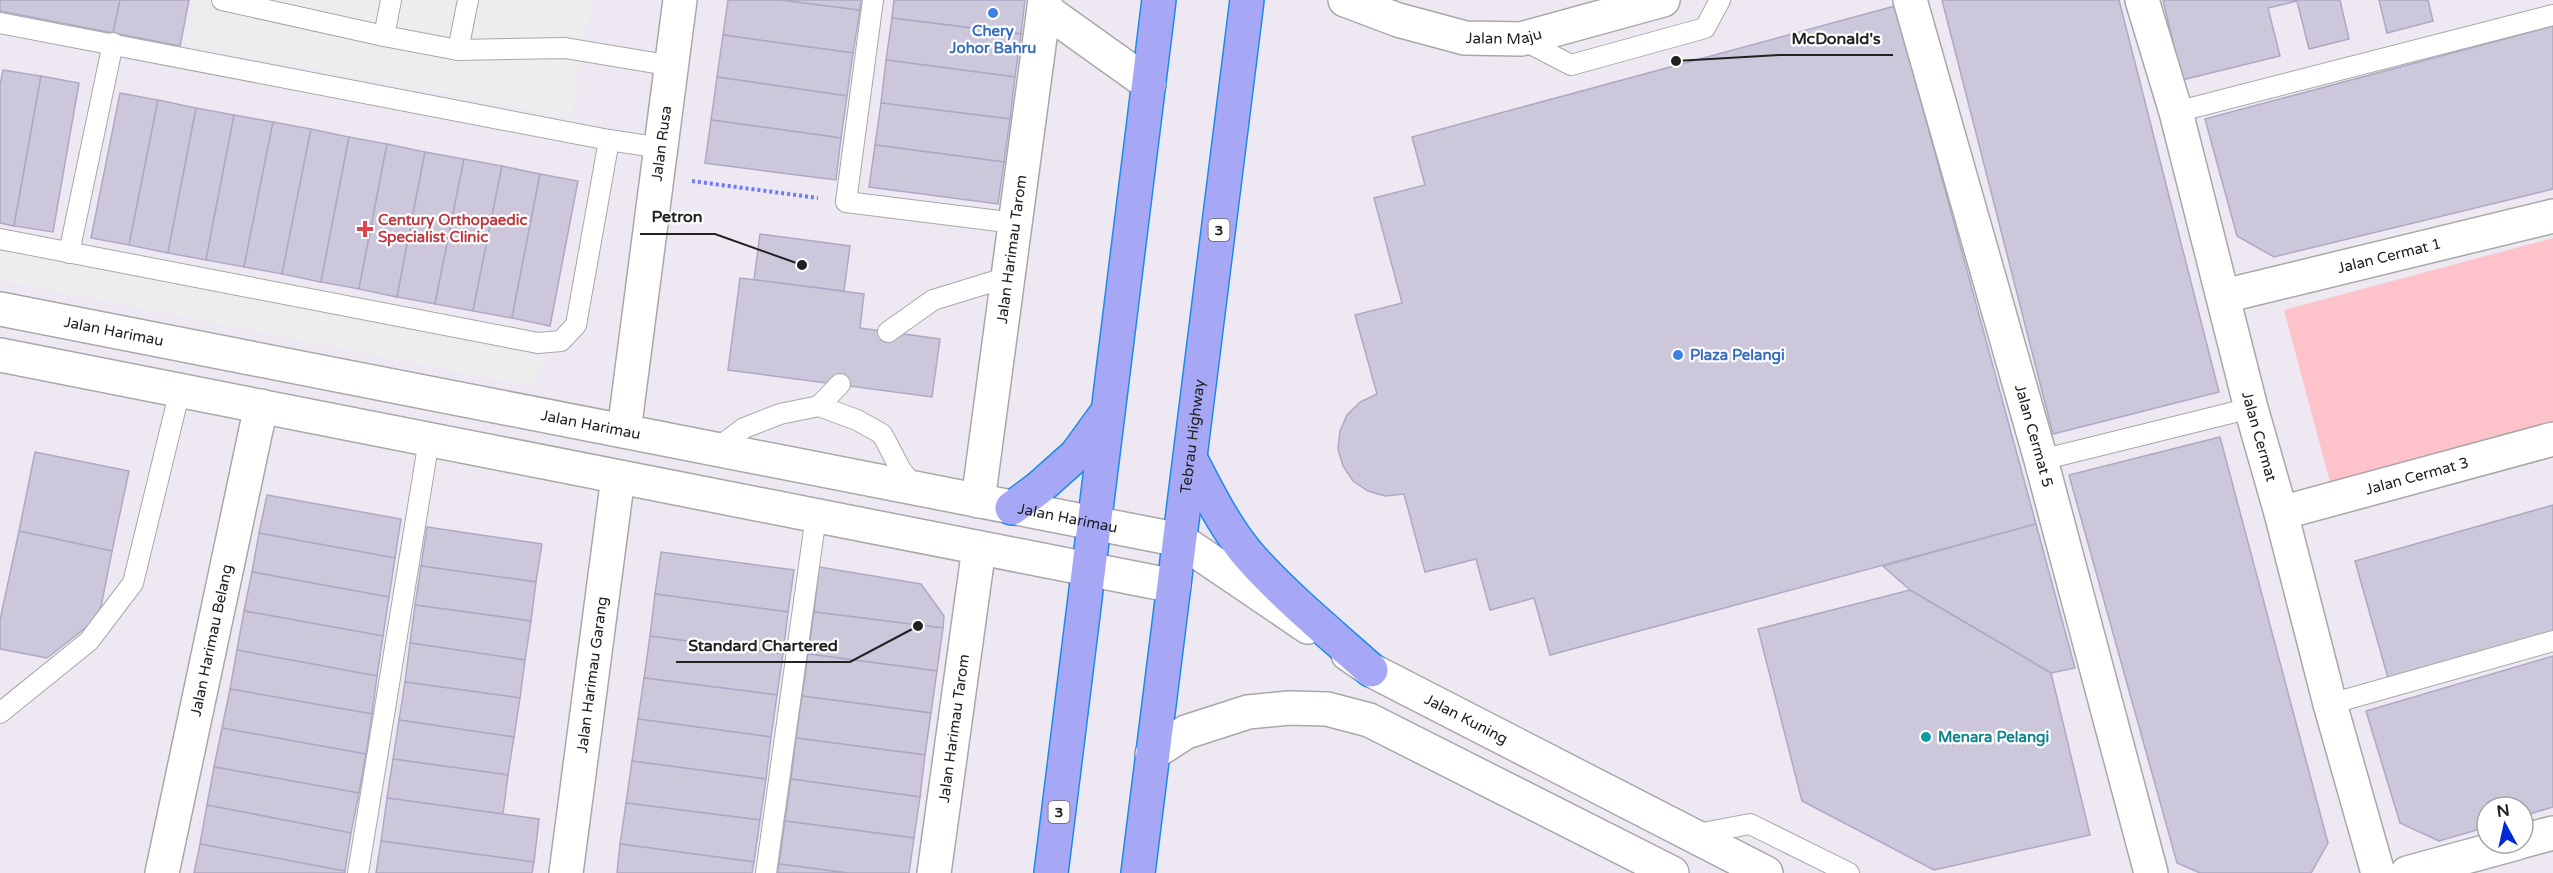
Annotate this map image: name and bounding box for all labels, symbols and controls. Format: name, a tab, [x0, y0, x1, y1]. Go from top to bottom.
marker: Chery Johor Bahru	[986, 6, 1000, 20]
callout: McDonald's	[1779, 21, 1893, 55]
place label: Chery Johor Bahru	[949, 22, 1036, 57]
street label: Jalan Maju	[1466, 25, 1544, 48]
text: McDonald's	[1791, 29, 1881, 49]
street label: Jalan Rusa	[648, 105, 675, 182]
street label: Jalan Harimau Tarom	[993, 174, 1031, 325]
callout: Petron	[640, 200, 715, 234]
text: Petron	[651, 207, 703, 227]
place label: Century Orthopaedic Specialist Clinic	[378, 211, 528, 247]
road number: 3	[1208, 219, 1230, 241]
marker: Century Orthopaedic Specialist Clinic	[356, 220, 374, 238]
street label: Jalan Cermat 1	[2335, 235, 2443, 277]
street label: Jalan Harimau	[62, 313, 165, 350]
place label: Plaza Pelangi	[1690, 346, 1785, 365]
marker: Plaza Pelangi	[1671, 348, 1685, 362]
street label: Tebrau Highway	[1176, 378, 1209, 495]
street label: Jalan Cermat 5	[2011, 382, 2057, 489]
street label: Jalan Cermat	[2238, 389, 2281, 484]
street label: Jalan Harimau	[539, 406, 642, 443]
street label: Jalan Cermat 3	[2363, 453, 2471, 499]
street label: Jalan Harimau	[1016, 499, 1119, 537]
street label: Jalan Harimau Belang	[187, 563, 236, 718]
street label: Jalan Harimau Garang	[573, 595, 611, 754]
callout: Standard Chartered	[676, 628, 850, 662]
text: Standard Chartered	[688, 636, 838, 656]
street label: Jalan Harimau Tarom	[935, 653, 973, 804]
street label: Jalan Kuning	[1421, 690, 1511, 748]
place label: Menara Pelangi	[1938, 728, 2049, 747]
marker: Menara Pelangi	[1919, 730, 1933, 744]
north arrow	[2475, 795, 2535, 855]
text: N	[2495, 800, 2511, 822]
road number: 3	[1048, 801, 1070, 823]

